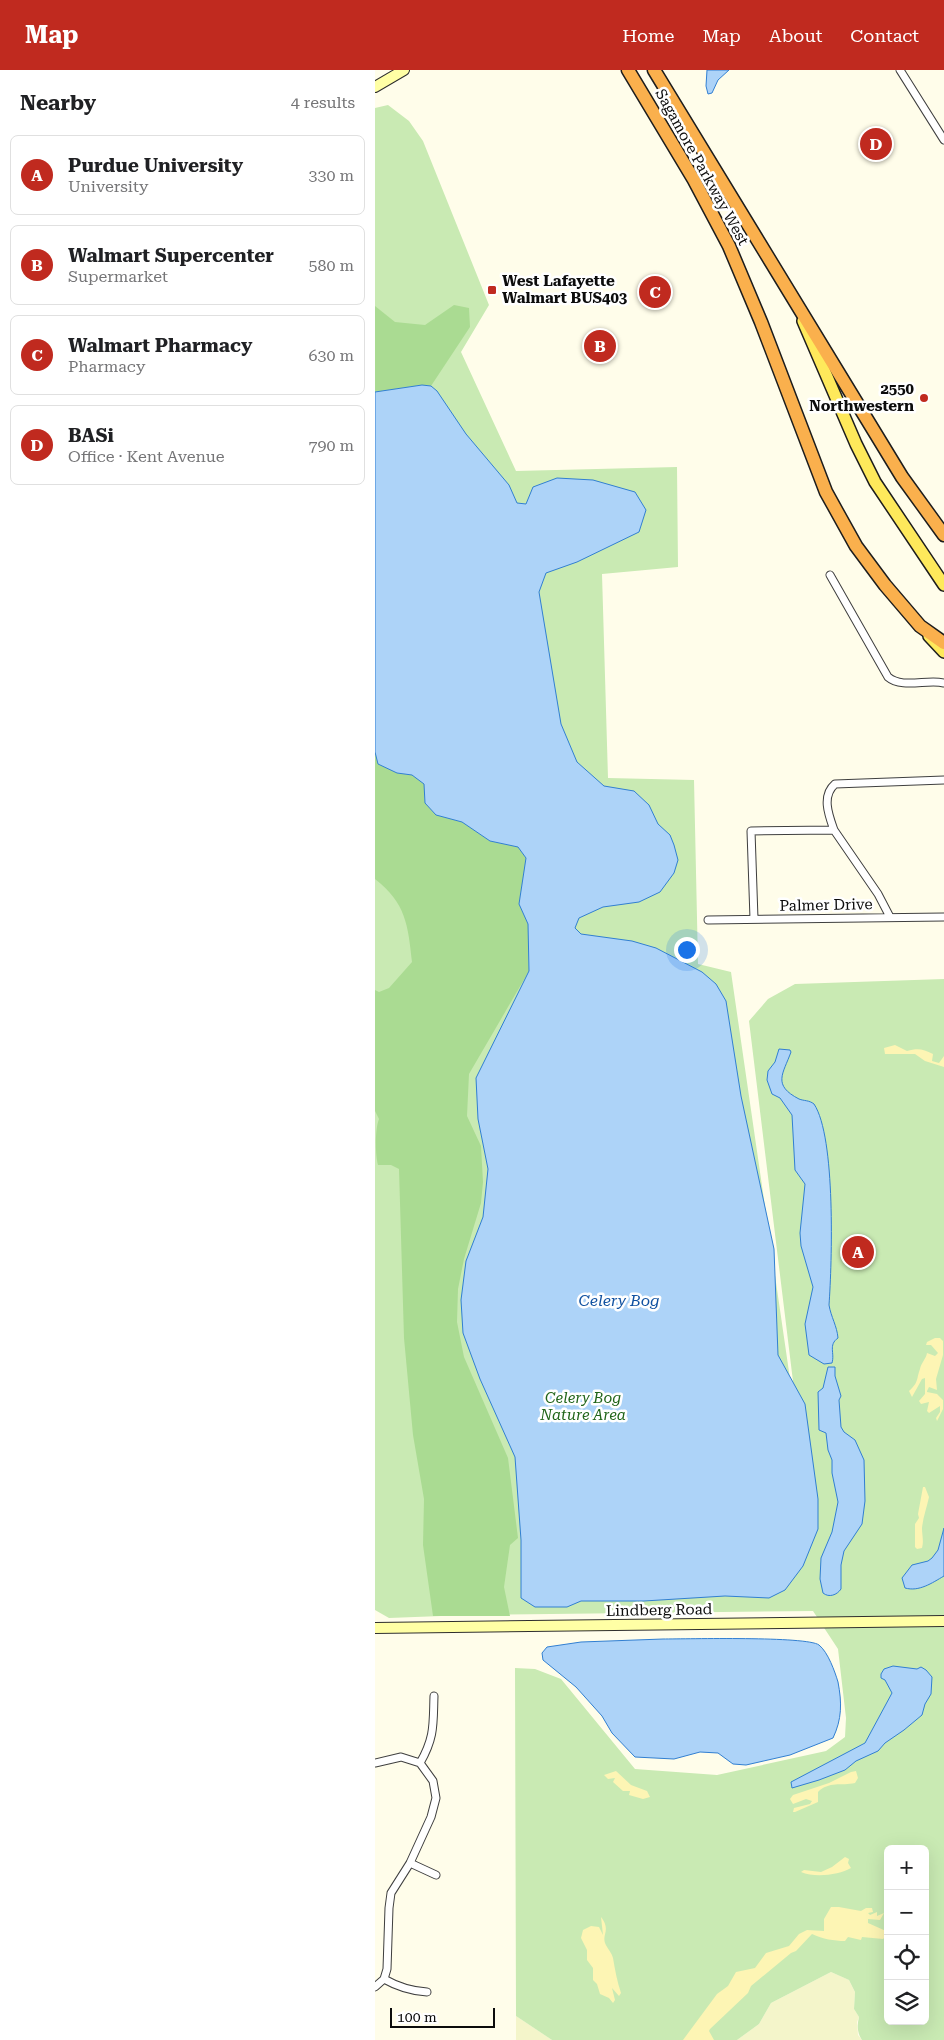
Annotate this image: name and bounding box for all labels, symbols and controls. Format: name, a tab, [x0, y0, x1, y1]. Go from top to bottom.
text: Map	[25, 21, 79, 49]
text: Home	[622, 25, 674, 46]
text: Map	[702, 25, 741, 46]
text: About	[769, 25, 822, 46]
text: Contact	[850, 25, 919, 46]
street label: Sagamore Parkway West	[651, 86, 753, 249]
text: Nearby	[20, 91, 96, 115]
text: 4 results	[291, 93, 355, 112]
pin: D	[860, 125, 892, 163]
text: Purdue University	[68, 154, 243, 177]
text: A	[31, 166, 43, 185]
text: 330 m	[308, 166, 354, 185]
text: University	[68, 177, 149, 196]
text: Walmart Supercenter	[68, 244, 274, 267]
text: B	[31, 256, 43, 275]
text: 580 m	[308, 256, 354, 275]
text: Supermarket	[68, 267, 168, 286]
place label: West Lafayette Walmart BUS403	[502, 272, 628, 307]
pin: C	[639, 273, 671, 311]
marker: West Lafayette Walmart BUS403	[486, 284, 498, 296]
pin: B	[584, 327, 616, 365]
text: Walmart Pharmacy	[68, 334, 252, 357]
text: C	[31, 346, 43, 365]
text: 630 m	[308, 346, 354, 365]
text: Pharmacy	[68, 357, 145, 376]
place label: 2550 Northwestern	[809, 380, 915, 415]
marker: 2550 Northwestern	[918, 392, 930, 404]
text: BASi	[68, 424, 114, 447]
text: D	[31, 436, 43, 455]
text: 790 m	[308, 436, 354, 455]
text: Office · Kent Avenue	[68, 447, 224, 466]
street label: Palmer Drive	[779, 895, 873, 915]
your location	[674, 937, 700, 963]
pin: A	[842, 1233, 874, 1271]
water label: Celery Bog	[578, 1291, 660, 1310]
park label: Celery Bog Nature Area	[539, 1389, 626, 1424]
street label: Lindberg Road	[606, 1600, 713, 1620]
map controls	[884, 1845, 929, 2025]
button: +	[884, 1845, 929, 1890]
button: −	[884, 1890, 929, 1935]
button: locate	[884, 1935, 929, 1980]
button: layers	[884, 1980, 929, 2025]
scale bar	[390, 2005, 495, 2028]
text: 100 m	[397, 2009, 437, 2025]

